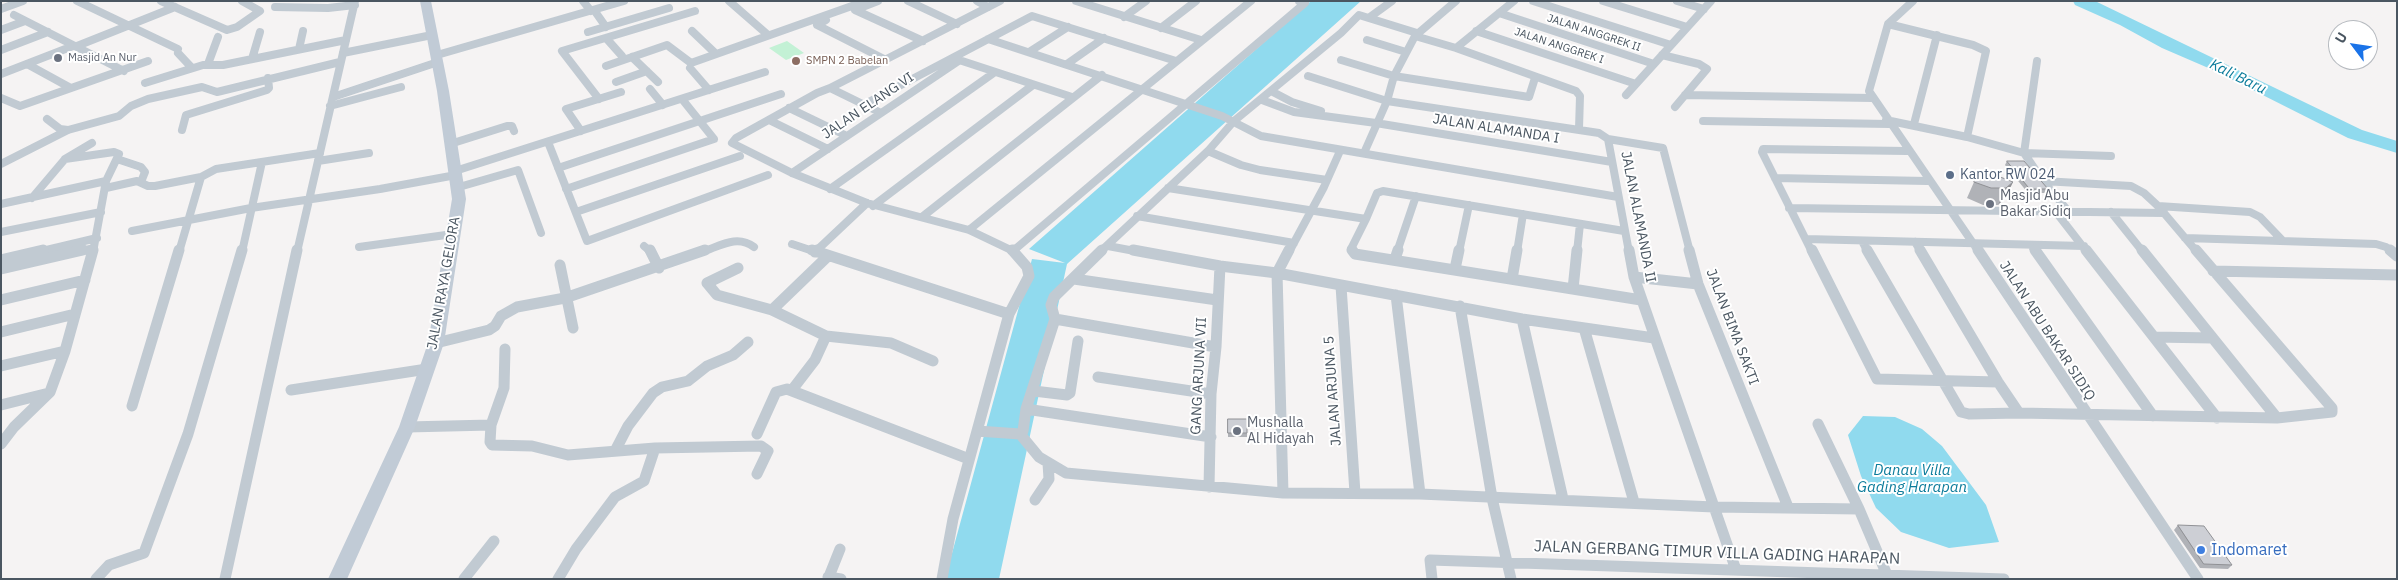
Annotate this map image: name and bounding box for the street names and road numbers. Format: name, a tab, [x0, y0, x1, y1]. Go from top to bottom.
street label: JALAN ANGGREK II	[1546, 12, 1642, 54]
street label: JALAN ANGGREK I	[1513, 25, 1605, 67]
street label: JALAN ELANG VI	[819, 69, 917, 143]
street label: JALAN ALAMANDA I	[1431, 111, 1561, 147]
street label: JALAN ALAMANDA II	[1617, 150, 1659, 284]
street label: JALAN RAYA GELORA	[424, 215, 464, 351]
street label: JALAN ABU BAKAR SIDIQ	[1996, 258, 2098, 404]
street label: JALAN BIMA SAKTI	[1702, 267, 1762, 387]
street label: GANG ARJUNA VII	[1188, 317, 1210, 435]
street label: JALAN ARJUNA 5	[1321, 335, 1345, 447]
street label: JALAN GERBANG TIMUR VILLA GADING HARAPAN	[1533, 537, 1901, 569]

